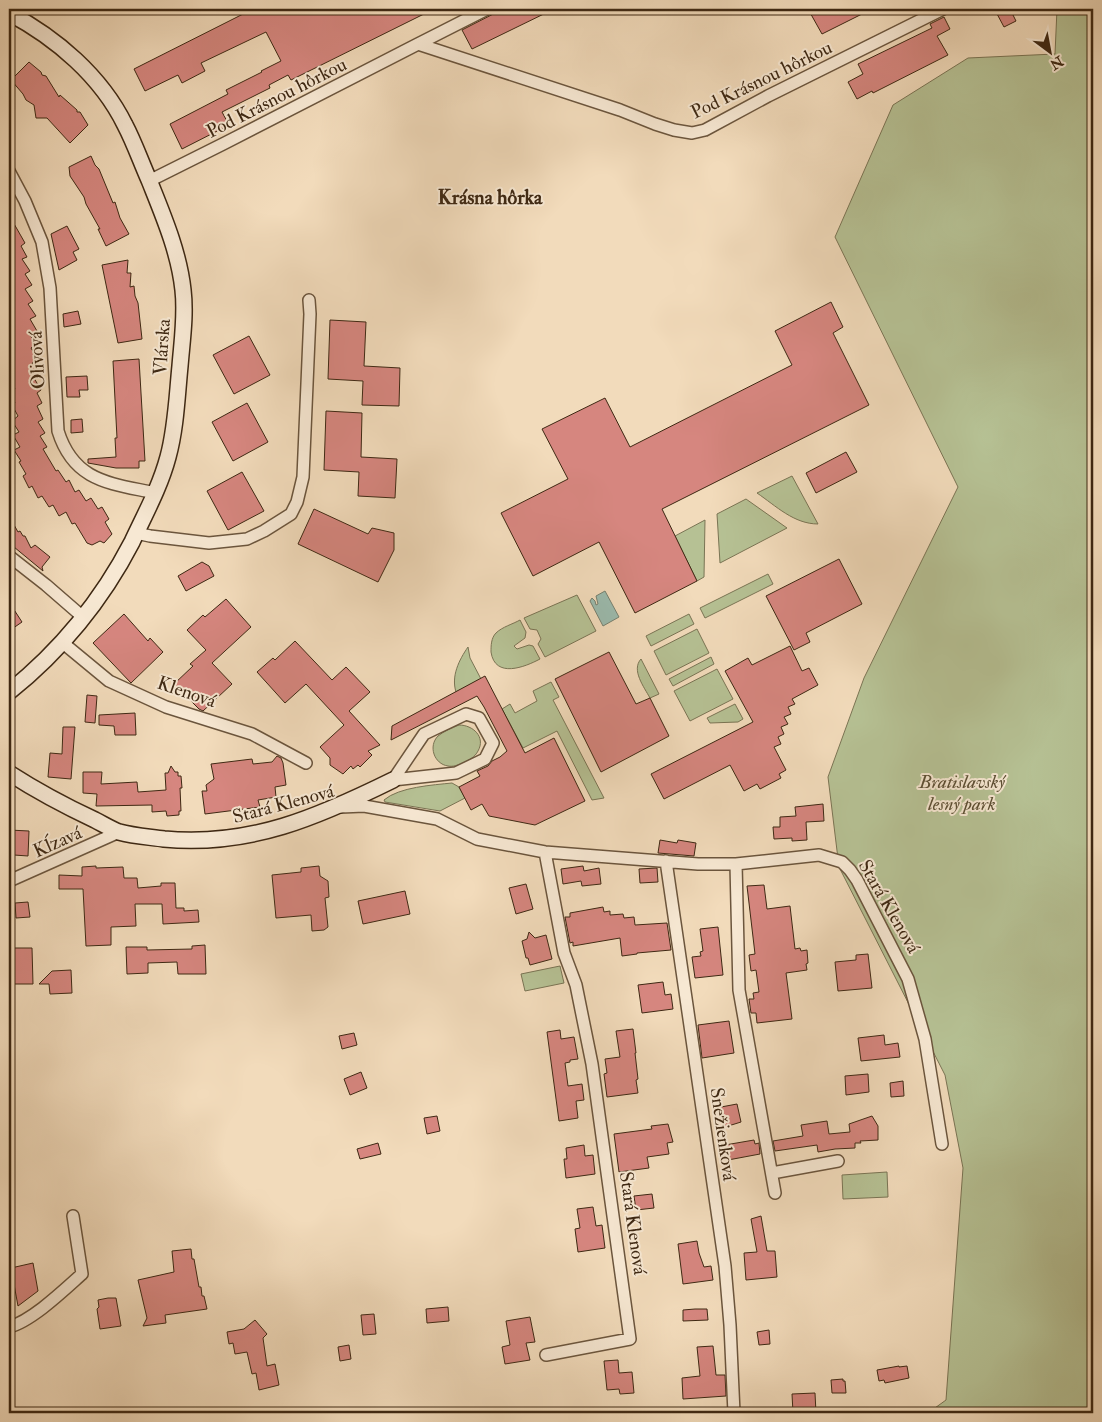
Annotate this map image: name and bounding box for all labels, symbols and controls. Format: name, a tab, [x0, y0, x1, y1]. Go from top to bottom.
north arrow	[1024, 28, 1074, 78]
street label: Pod Krásnou hôrkou	[687, 35, 836, 125]
street label: Pod Krásnou hôrkou	[202, 52, 351, 144]
text: N	[1046, 52, 1067, 73]
district label: Krásna hôrka	[438, 185, 543, 210]
street label: Vlárska	[148, 318, 176, 376]
street label: Olivová	[23, 330, 51, 390]
street label: Klenová	[154, 671, 219, 713]
park label: Bratislavský lesný park	[918, 770, 1007, 816]
street label: Stará Klenová	[230, 779, 337, 829]
street label: Kĺzavá	[29, 819, 86, 863]
street label: Stará Klenová	[853, 855, 926, 958]
street label: Snežienková	[705, 1086, 741, 1182]
street label: Stará Klenová	[614, 1170, 652, 1277]

